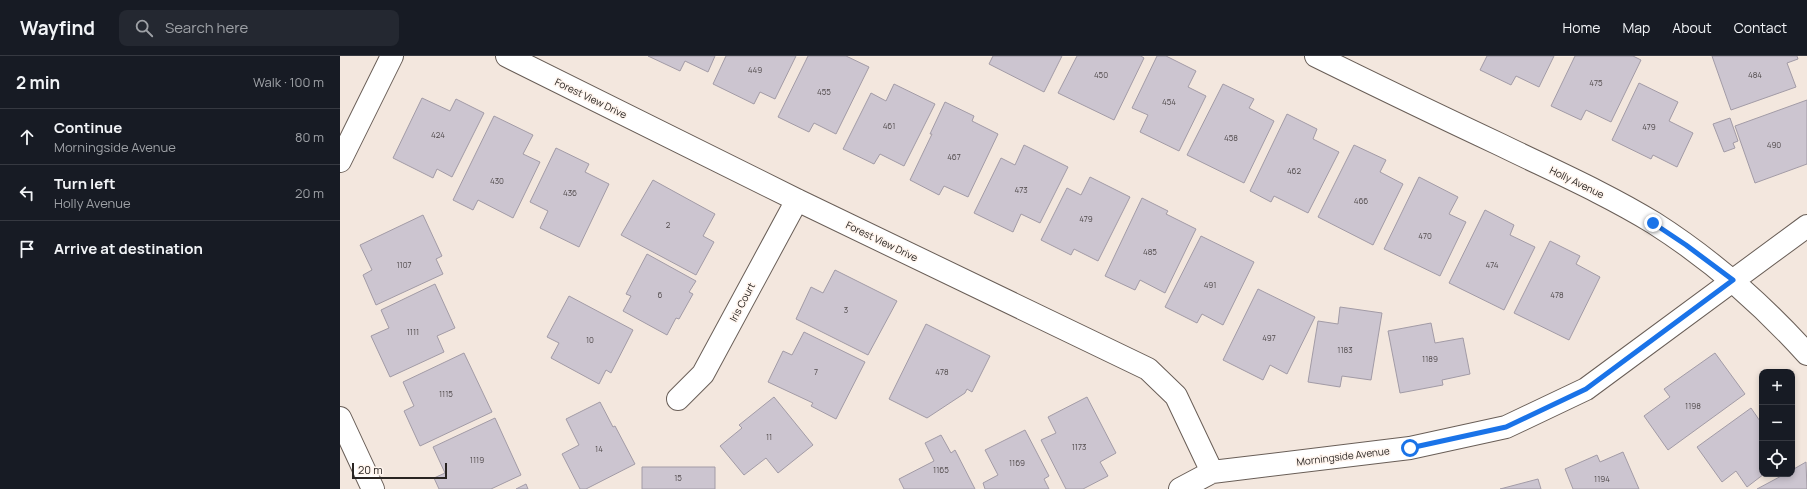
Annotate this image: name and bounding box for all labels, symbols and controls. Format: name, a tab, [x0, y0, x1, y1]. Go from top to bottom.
search box	[119, 10, 399, 46]
text: Wayfind	[20, 15, 95, 41]
icon: search	[133, 17, 155, 39]
text: Search here	[165, 17, 248, 38]
text: Home	[1563, 18, 1600, 37]
text: Map	[1622, 18, 1650, 37]
text: About	[1672, 18, 1712, 37]
text: Contact	[1734, 18, 1787, 37]
house number: 449	[748, 64, 762, 75]
house number: 450	[1094, 69, 1108, 80]
house number: 484	[1748, 69, 1762, 80]
text: 2 min	[16, 71, 60, 94]
text: Walk · 100 m	[253, 73, 324, 91]
street label: Forest View Drive	[553, 75, 629, 122]
house number: 475	[1589, 77, 1603, 88]
house number: 455	[817, 86, 831, 97]
house number: 454	[1162, 96, 1176, 107]
text: Continue	[54, 117, 122, 138]
house number: 461	[883, 120, 895, 131]
house number: 479	[1642, 121, 1656, 132]
icon: ahead	[16, 126, 38, 148]
text: 80 m	[295, 128, 324, 146]
house number: 424	[431, 129, 445, 140]
house number: 458	[1224, 132, 1238, 143]
text: Morningside Avenue	[54, 138, 176, 156]
house number: 490	[1767, 139, 1781, 150]
house number: 467	[947, 151, 961, 162]
street label: Holly Avenue	[1547, 163, 1607, 201]
house number: 462	[1287, 165, 1302, 176]
text: Turn left	[54, 173, 116, 194]
house number: 430	[490, 175, 504, 186]
icon: left	[16, 182, 38, 204]
text: 20 m	[295, 184, 324, 202]
house number: 473	[1014, 184, 1028, 195]
house number: 436	[563, 187, 577, 198]
text: Holly Avenue	[54, 194, 131, 212]
house number: 466	[1354, 195, 1368, 206]
house number: 479	[1079, 213, 1093, 224]
route end	[1644, 214, 1662, 232]
street label: Forest View Drive	[844, 218, 920, 265]
house number: 2	[666, 219, 671, 230]
house number: 470	[1418, 230, 1432, 241]
icon: arrive	[16, 238, 38, 260]
text: Arrive at destination	[54, 238, 203, 259]
house number: 485	[1143, 246, 1157, 257]
house number: 1107	[396, 259, 412, 270]
house number: 474	[1485, 259, 1499, 270]
house number: 491	[1204, 279, 1216, 290]
street label: Iris Court	[726, 280, 758, 324]
house number: 6	[658, 289, 663, 300]
house number: 478	[1550, 289, 1564, 300]
house number: 3	[844, 304, 848, 315]
house number: 1111	[407, 326, 419, 337]
house number: 497	[1262, 332, 1276, 343]
house number: 10	[586, 334, 594, 345]
house number: 1183	[1337, 344, 1353, 355]
house number: 1189	[1422, 353, 1438, 364]
house number: 7	[814, 366, 818, 377]
house number: 478	[935, 366, 949, 377]
map controls	[1759, 369, 1795, 477]
button: +	[1759, 369, 1795, 405]
house number: 1115	[439, 388, 453, 399]
house number: 1198	[1685, 400, 1701, 411]
button: −	[1759, 405, 1795, 441]
house number: 11	[766, 431, 772, 442]
route start	[1401, 439, 1419, 457]
house number: 1173	[1072, 441, 1086, 452]
button: locate	[1759, 441, 1795, 477]
house number: 14	[595, 443, 603, 454]
street label: Morningside Avenue	[1296, 443, 1390, 469]
house number: 1119	[470, 454, 484, 465]
house number: 1169	[1009, 457, 1025, 468]
scale bar	[352, 461, 447, 480]
text: 20 m	[358, 462, 383, 477]
house number: 1165	[933, 464, 949, 475]
house number: 15	[674, 472, 682, 483]
house number: 1194	[1594, 473, 1610, 484]

